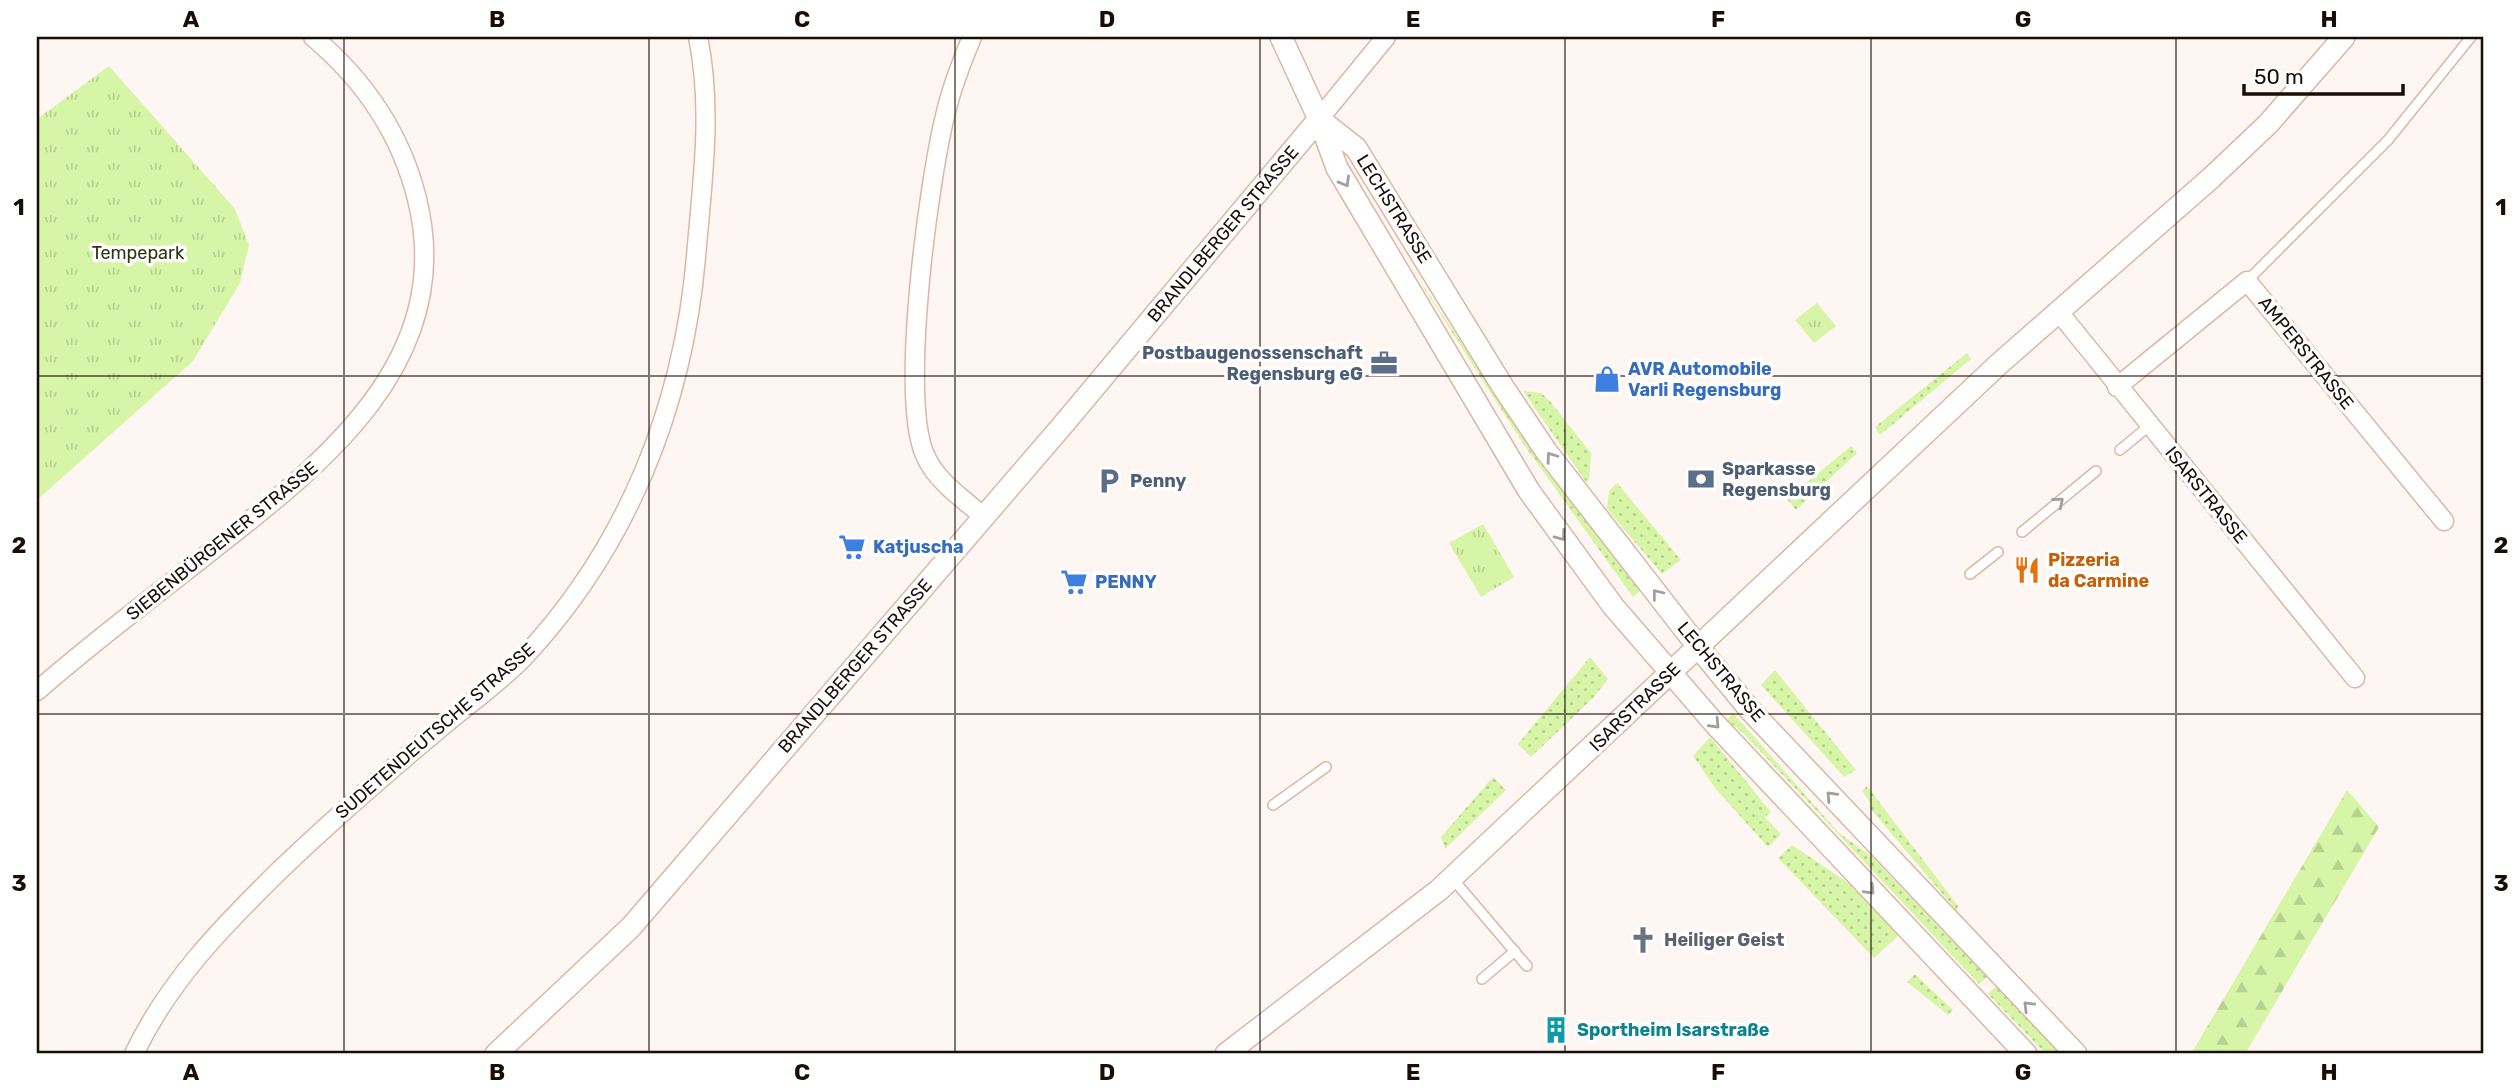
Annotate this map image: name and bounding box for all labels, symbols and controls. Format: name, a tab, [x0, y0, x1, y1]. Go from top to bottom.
text: A	[183, 5, 200, 33]
text: B	[489, 5, 505, 33]
text: C	[794, 5, 810, 33]
text: D	[1099, 5, 1115, 33]
text: E	[1406, 5, 1420, 33]
text: F	[1711, 5, 1725, 33]
text: G	[2015, 5, 2031, 33]
text: H	[2320, 5, 2338, 33]
scale bar	[2244, 52, 2403, 96]
text: 50 m	[2254, 64, 2304, 89]
street label: BRANDLBERGER STRASSE	[1143, 141, 1303, 327]
street label: LECHSTRASSE	[1352, 150, 1436, 268]
one-way arrow	[1337, 174, 1350, 187]
text: 1	[13, 193, 25, 221]
text: 1	[2495, 193, 2507, 221]
park label: Tempepark	[92, 242, 185, 264]
street label: AMPERSTRASSE	[2254, 292, 2358, 414]
place label: Postbaugenossenschaft Regensburg eG	[1142, 342, 1363, 385]
office icon: Postbaugenossenschaft Regensburg eG	[1369, 348, 1399, 378]
place label: AVR Automobile Varli Regensburg	[1628, 358, 1781, 401]
shop icon: AVR Automobile Varli Regensburg	[1592, 364, 1622, 394]
street label: ISARSTRASSE	[2160, 442, 2252, 548]
one-way arrow	[1547, 452, 1560, 465]
street label: SIEBENBÜRGENER STRASSE	[122, 457, 322, 625]
place label: Sparkasse Regensburg	[1722, 458, 1831, 501]
bank icon: Sparkasse Regensburg	[1686, 464, 1716, 494]
parking icon: Penny	[1094, 466, 1124, 496]
place label: Penny	[1130, 470, 1187, 492]
one-way arrow	[2050, 498, 2063, 510]
one-way arrow	[1553, 528, 1565, 541]
text: 2	[12, 531, 26, 559]
text: 2	[2494, 531, 2508, 559]
supermarket icon: Katjuscha	[837, 532, 867, 562]
place label: Katjuscha	[873, 536, 964, 558]
place label: Pizzeria da Carmine	[2048, 549, 2149, 592]
restaurant icon: Pizzeria da Carmine	[2012, 555, 2042, 585]
supermarket icon: PENNY	[1059, 567, 1089, 597]
place label: PENNY	[1095, 571, 1157, 593]
street label: BRANDLBERGER STRASSE	[773, 574, 937, 758]
one-way arrow	[1653, 590, 1665, 603]
street label: LECHSTRASSE	[1673, 617, 1769, 727]
street label: SUDETENDEUTSCHE STRASSE	[331, 638, 539, 824]
street label: ISARSTRASSE	[1585, 658, 1685, 756]
one-way arrow	[1706, 716, 1719, 729]
one-way arrow	[1827, 791, 1840, 804]
text: 3	[11, 869, 27, 897]
text: 3	[2493, 869, 2509, 897]
one-way arrow	[1861, 882, 1874, 895]
church icon: Heiliger Geist	[1628, 925, 1658, 955]
place label: Heiliger Geist	[1664, 929, 1784, 951]
one-way arrow	[2024, 1001, 2037, 1014]
building icon: Sportheim Isarstraße	[1541, 1015, 1571, 1045]
place label: Sportheim Isarstraße	[1577, 1019, 1770, 1041]
text: A	[183, 1058, 200, 1086]
text: B	[489, 1058, 505, 1086]
text: C	[794, 1058, 810, 1086]
text: D	[1099, 1058, 1115, 1086]
text: E	[1406, 1058, 1420, 1086]
text: F	[1711, 1058, 1725, 1086]
text: G	[2015, 1058, 2031, 1086]
text: H	[2320, 1058, 2338, 1086]

